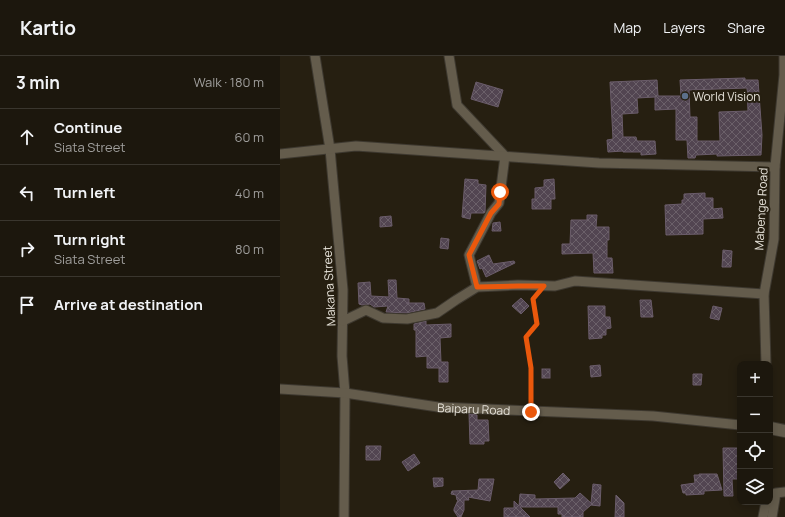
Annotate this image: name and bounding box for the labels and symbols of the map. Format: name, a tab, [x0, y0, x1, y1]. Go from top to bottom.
place label: World Vision	[693, 88, 760, 105]
marker: World Vision	[680, 91, 690, 101]
street label: Mabenge Road	[750, 167, 772, 251]
route start	[491, 183, 509, 201]
street label: Makana Street	[318, 245, 340, 327]
street label: Baiparu Road	[437, 398, 511, 419]
route end	[522, 403, 540, 421]

